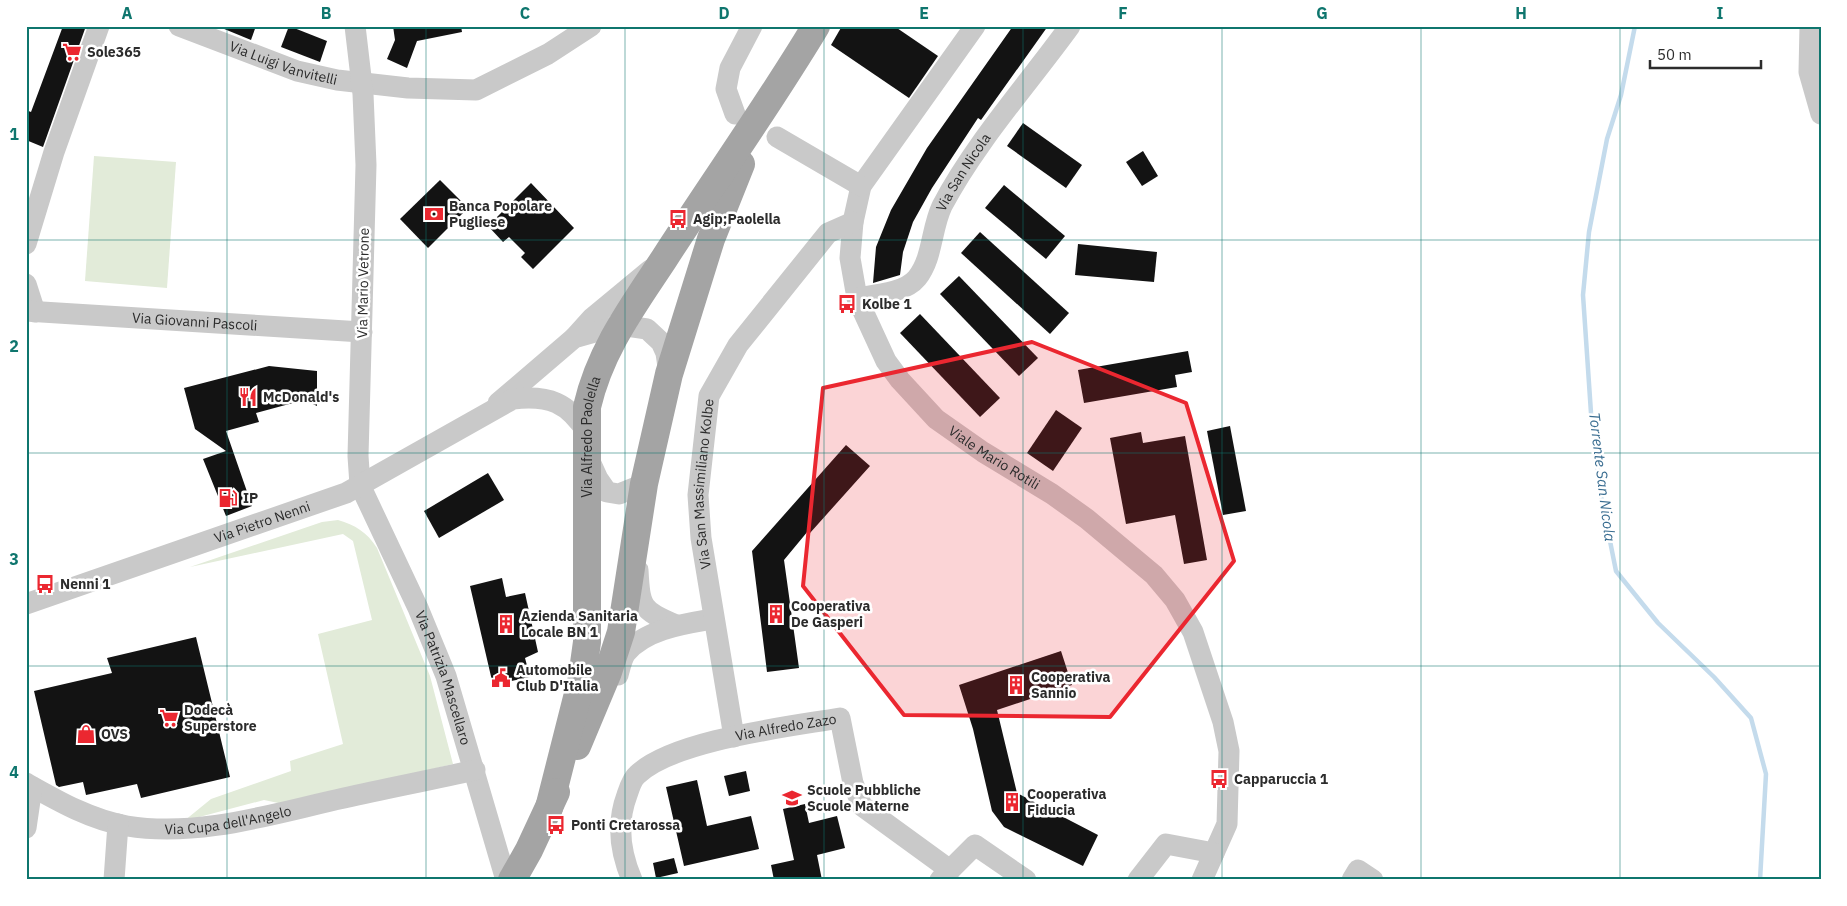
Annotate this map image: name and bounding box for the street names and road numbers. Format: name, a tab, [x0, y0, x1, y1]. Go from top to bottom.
street label: Via Luigi Vanvitelli	[227, 37, 339, 89]
street label: Via San Nicola	[932, 129, 995, 214]
street label: Via Mario Vetrone	[353, 227, 373, 338]
street label: Via Giovanni Pascoli	[131, 309, 258, 334]
street label: Via Alfredo Paolella	[578, 373, 605, 498]
street label: Via San Massimiliano Kolbe	[689, 397, 718, 570]
street label: Viale Mario Rotili	[945, 422, 1043, 494]
street label: Via Pietro Nenni	[212, 497, 313, 547]
street label: Via Patrizia Mascellaro	[411, 608, 475, 747]
street label: Via Alfredo Zazo	[734, 710, 838, 745]
street label: Via Cupa dell'Angelo	[164, 802, 293, 838]

